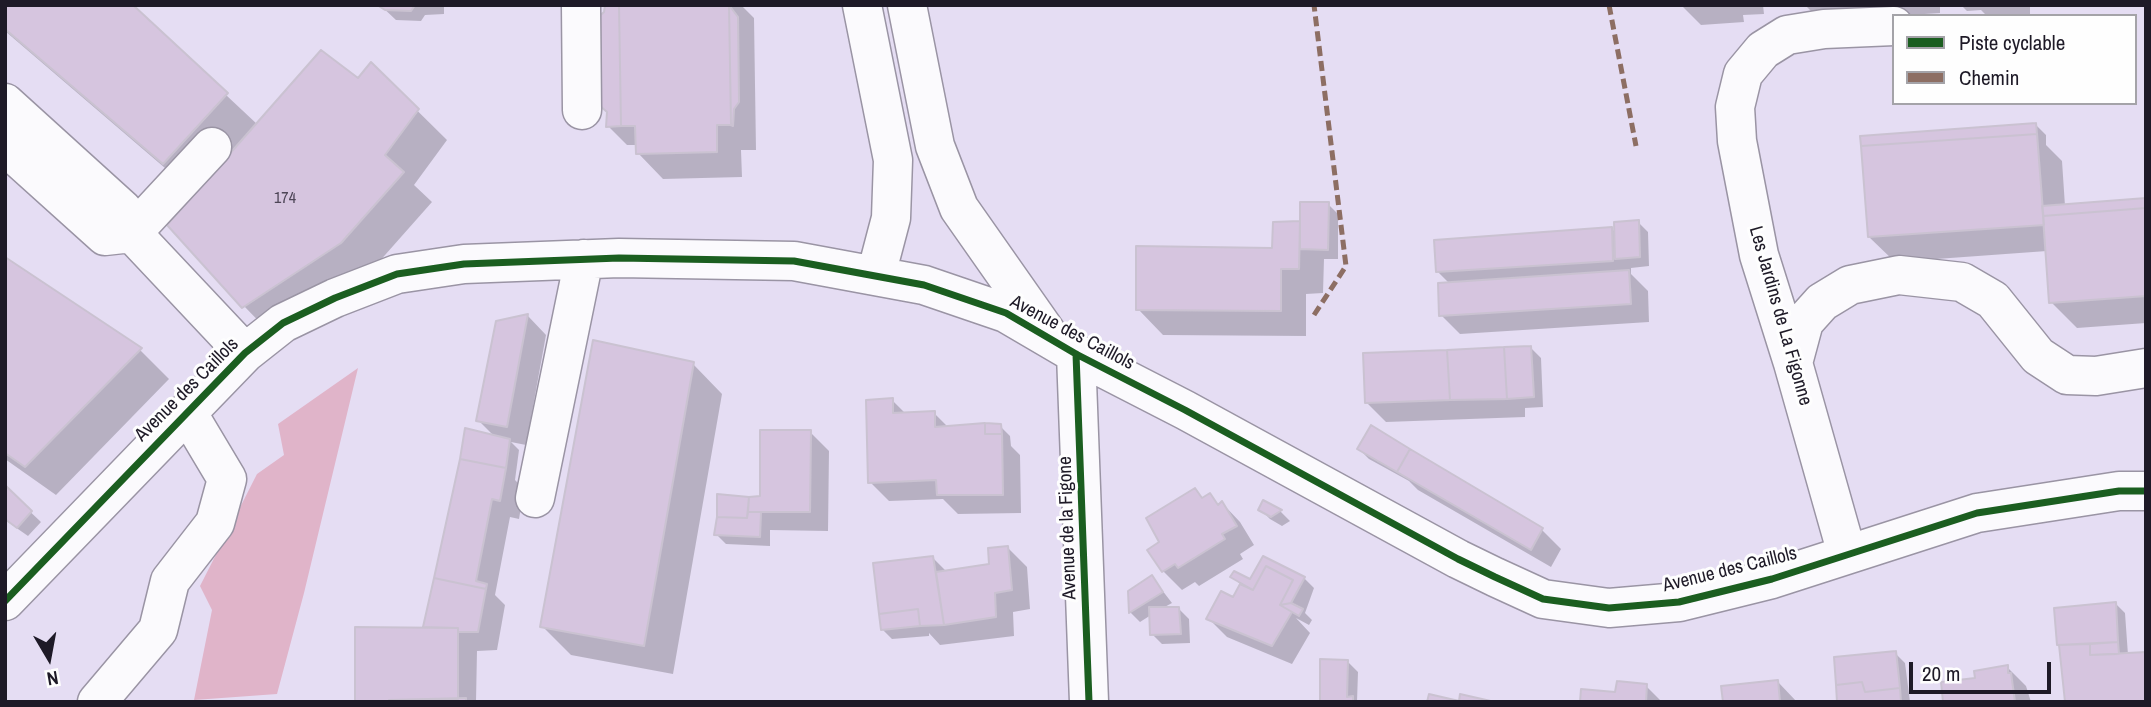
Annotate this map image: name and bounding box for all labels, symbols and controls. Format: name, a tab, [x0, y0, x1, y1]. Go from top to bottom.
legend	[1892, 14, 2137, 105]
text: Piste cyclable	[1959, 28, 2065, 57]
text: Chemin	[1959, 63, 2019, 92]
house number: 174	[274, 189, 296, 209]
street label: Les Jardins de La Figonne	[1743, 224, 1817, 408]
street label: Avenue des Caillols	[1006, 291, 1138, 375]
street label: Avenue des Caillols	[130, 333, 244, 447]
street label: Avenue de la Figone	[1054, 456, 1082, 600]
street label: Avenue des Caillols	[1661, 542, 1799, 598]
north arrow	[14, 623, 84, 693]
scale bar	[1913, 648, 2055, 692]
text: 20 m	[1922, 659, 1960, 688]
text: N	[45, 665, 60, 692]

